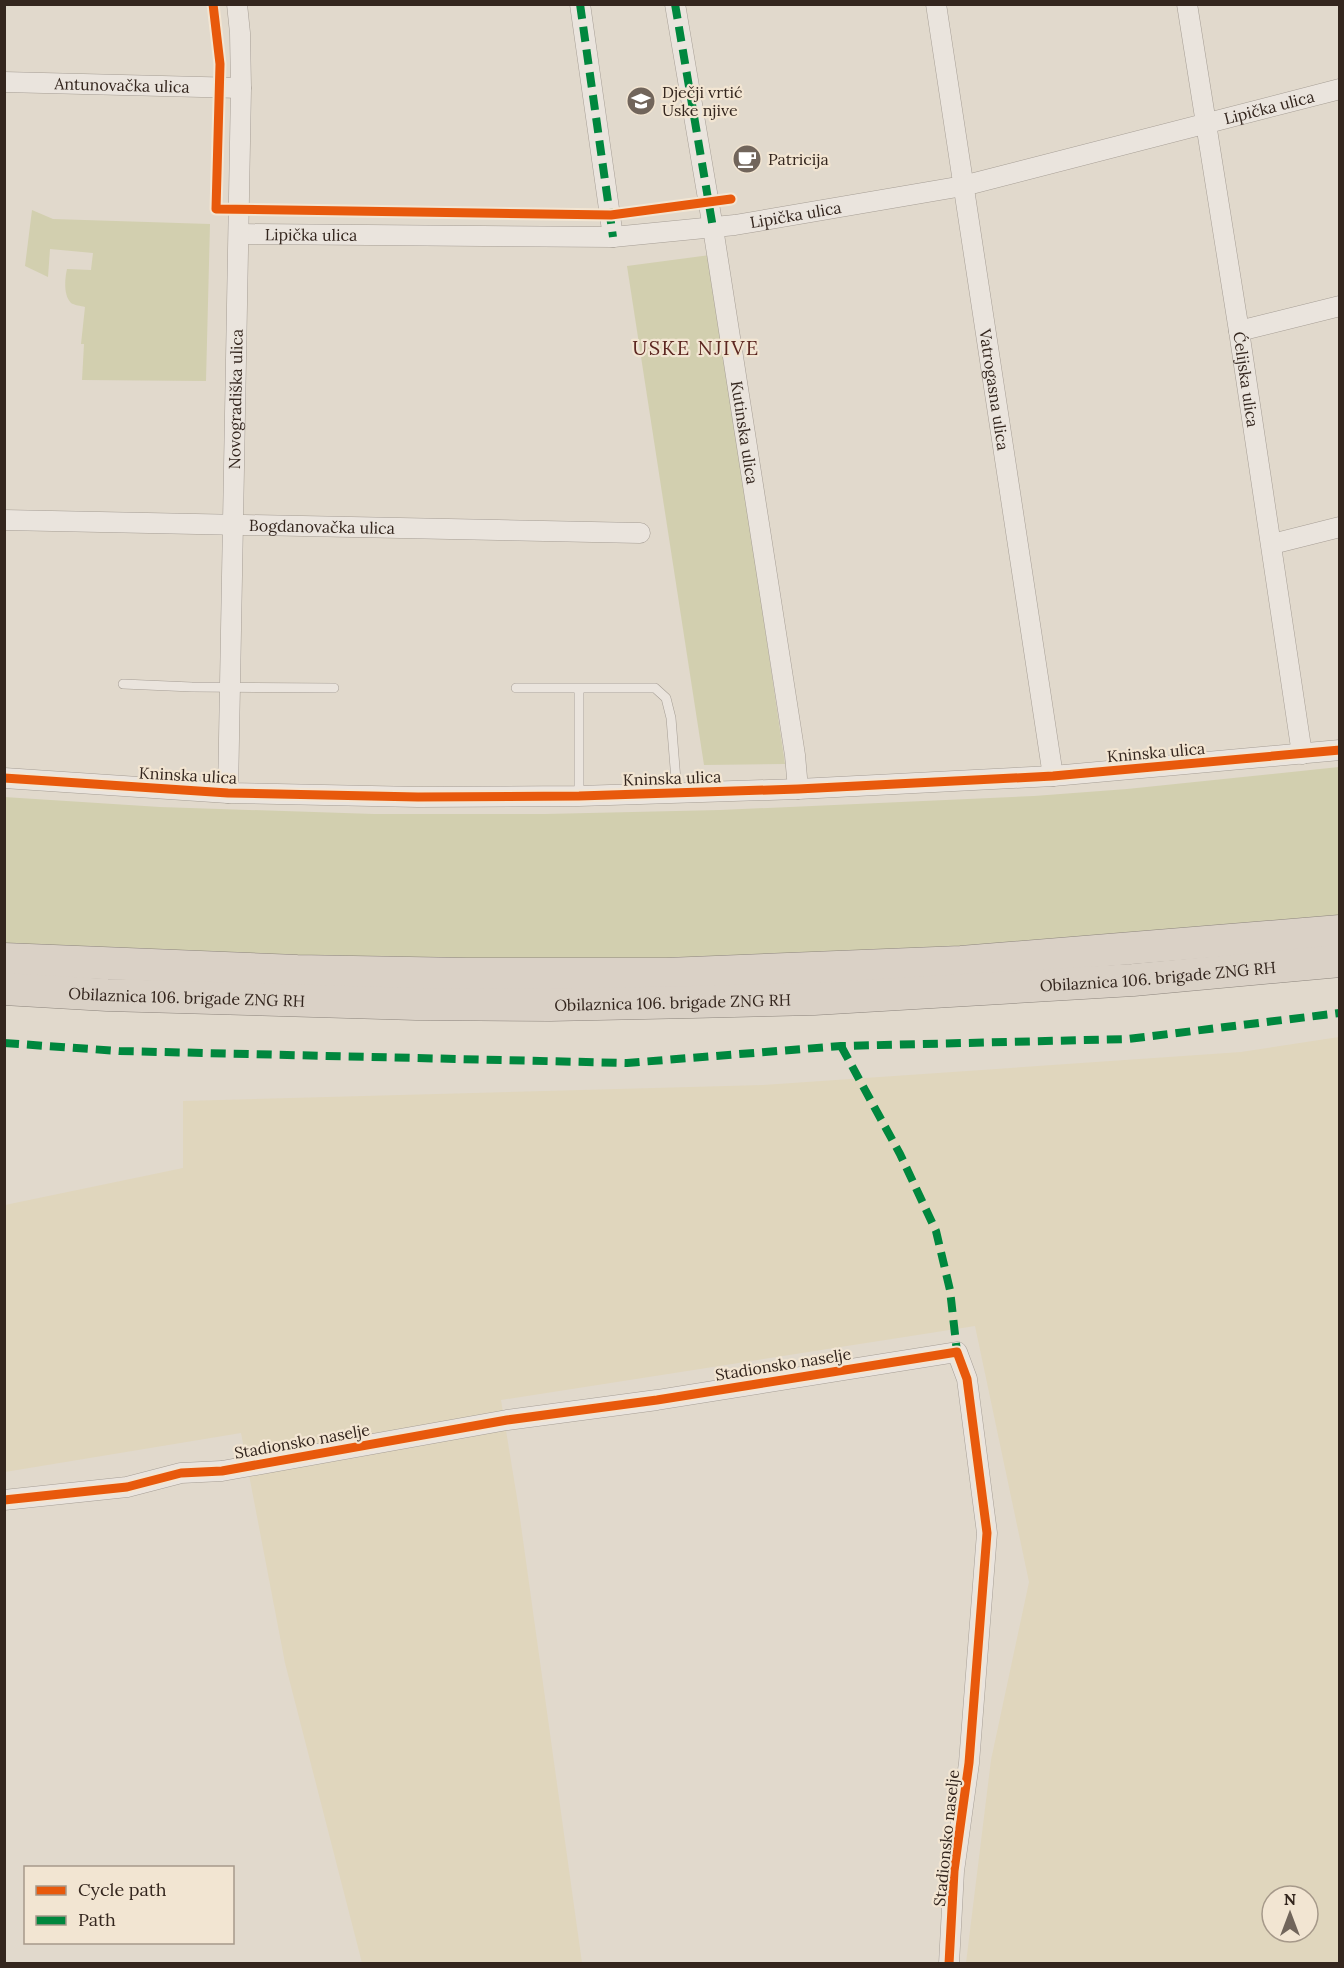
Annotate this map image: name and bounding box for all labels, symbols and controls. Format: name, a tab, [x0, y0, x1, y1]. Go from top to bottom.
street label: Antunovačka ulica	[53, 73, 190, 97]
place label: Dječji vrtić Uske njive	[662, 82, 742, 120]
school or university icon: Dječji vrtić Uske njive	[625, 85, 657, 117]
street label: Lipička ulica	[1222, 86, 1316, 128]
cafe icon: Patricija	[731, 143, 763, 175]
place label: Patricija	[768, 149, 829, 169]
street label: Lipička ulica	[748, 197, 843, 232]
street label: Lipička ulica	[265, 224, 357, 245]
street label: Vatrogasna ulica	[975, 327, 1014, 452]
street label: Novogradiška ulica	[224, 329, 247, 469]
street label: Ćelijska ulica	[1229, 330, 1263, 429]
district label: USKE NJIVE	[632, 335, 760, 360]
street label: Kutinska ulica	[727, 379, 763, 485]
street label: Bogdanovačka ulica	[249, 515, 395, 538]
street label: Kninska ulica	[1106, 738, 1206, 766]
street label: Kninska ulica	[138, 762, 238, 788]
street label: Kninska ulica	[622, 766, 722, 790]
street label: Obilaznica 106. brigade ZNG RH	[1039, 957, 1277, 996]
street label: Obilaznica 106. brigade ZNG RH	[68, 983, 305, 1011]
street label: Obilaznica 106. brigade ZNG RH	[554, 990, 791, 1015]
street label: Stadionsko naselje	[714, 1343, 853, 1385]
street label: Stadionsko naselje	[233, 1419, 372, 1463]
street label: Stadionsko naselje	[929, 1768, 963, 1907]
legend	[24, 1866, 234, 1944]
text: Cycle path	[78, 1878, 167, 1901]
north arrow	[1260, 1884, 1320, 1944]
text: N	[1284, 1889, 1296, 1909]
text: Path	[78, 1908, 116, 1931]

